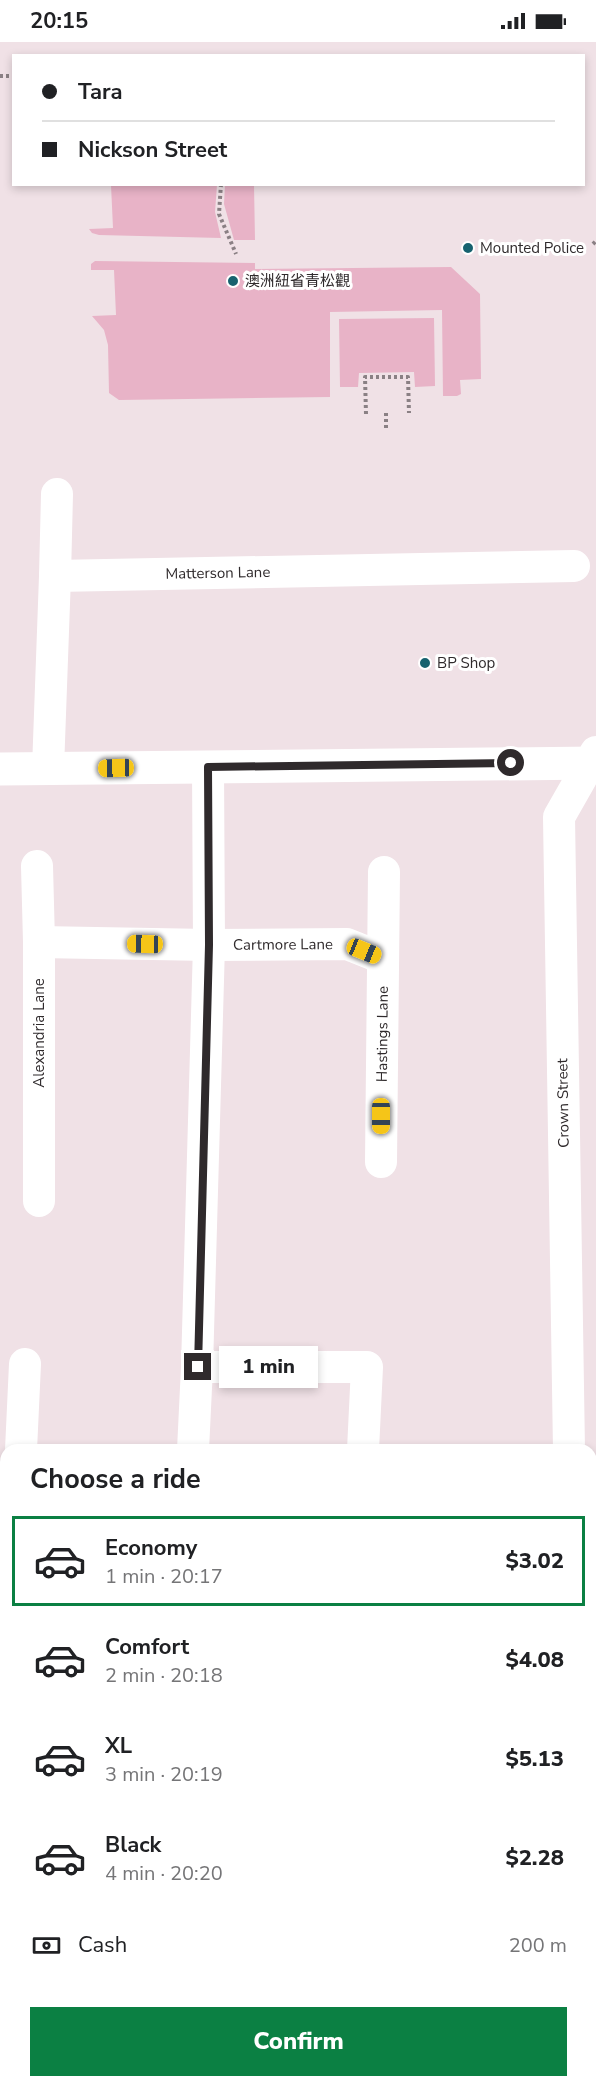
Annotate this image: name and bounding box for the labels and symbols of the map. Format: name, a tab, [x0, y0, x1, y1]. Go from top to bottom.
place label: Mounted Police	[480, 238, 584, 258]
marker: Mounted Police	[461, 241, 475, 255]
place label: 澳洲紐省青松觀	[245, 271, 350, 291]
marker: 澳洲紐省青松觀	[226, 274, 240, 288]
street label: Matterson Lane	[165, 562, 270, 584]
place label: BP Shop	[437, 653, 496, 673]
marker: BP Shop	[418, 656, 432, 670]
route start	[497, 749, 524, 776]
car	[98, 759, 134, 777]
street label: Cartmore Lane	[233, 934, 333, 955]
car	[127, 935, 163, 953]
car	[344, 936, 384, 966]
street label: Alexandria Lane	[29, 978, 49, 1088]
street label: Hastings Lane	[372, 986, 393, 1082]
street label: Crown Street	[552, 1057, 574, 1148]
car	[372, 1098, 390, 1134]
callout: 1 min	[219, 1346, 318, 1388]
route end	[184, 1353, 211, 1380]

